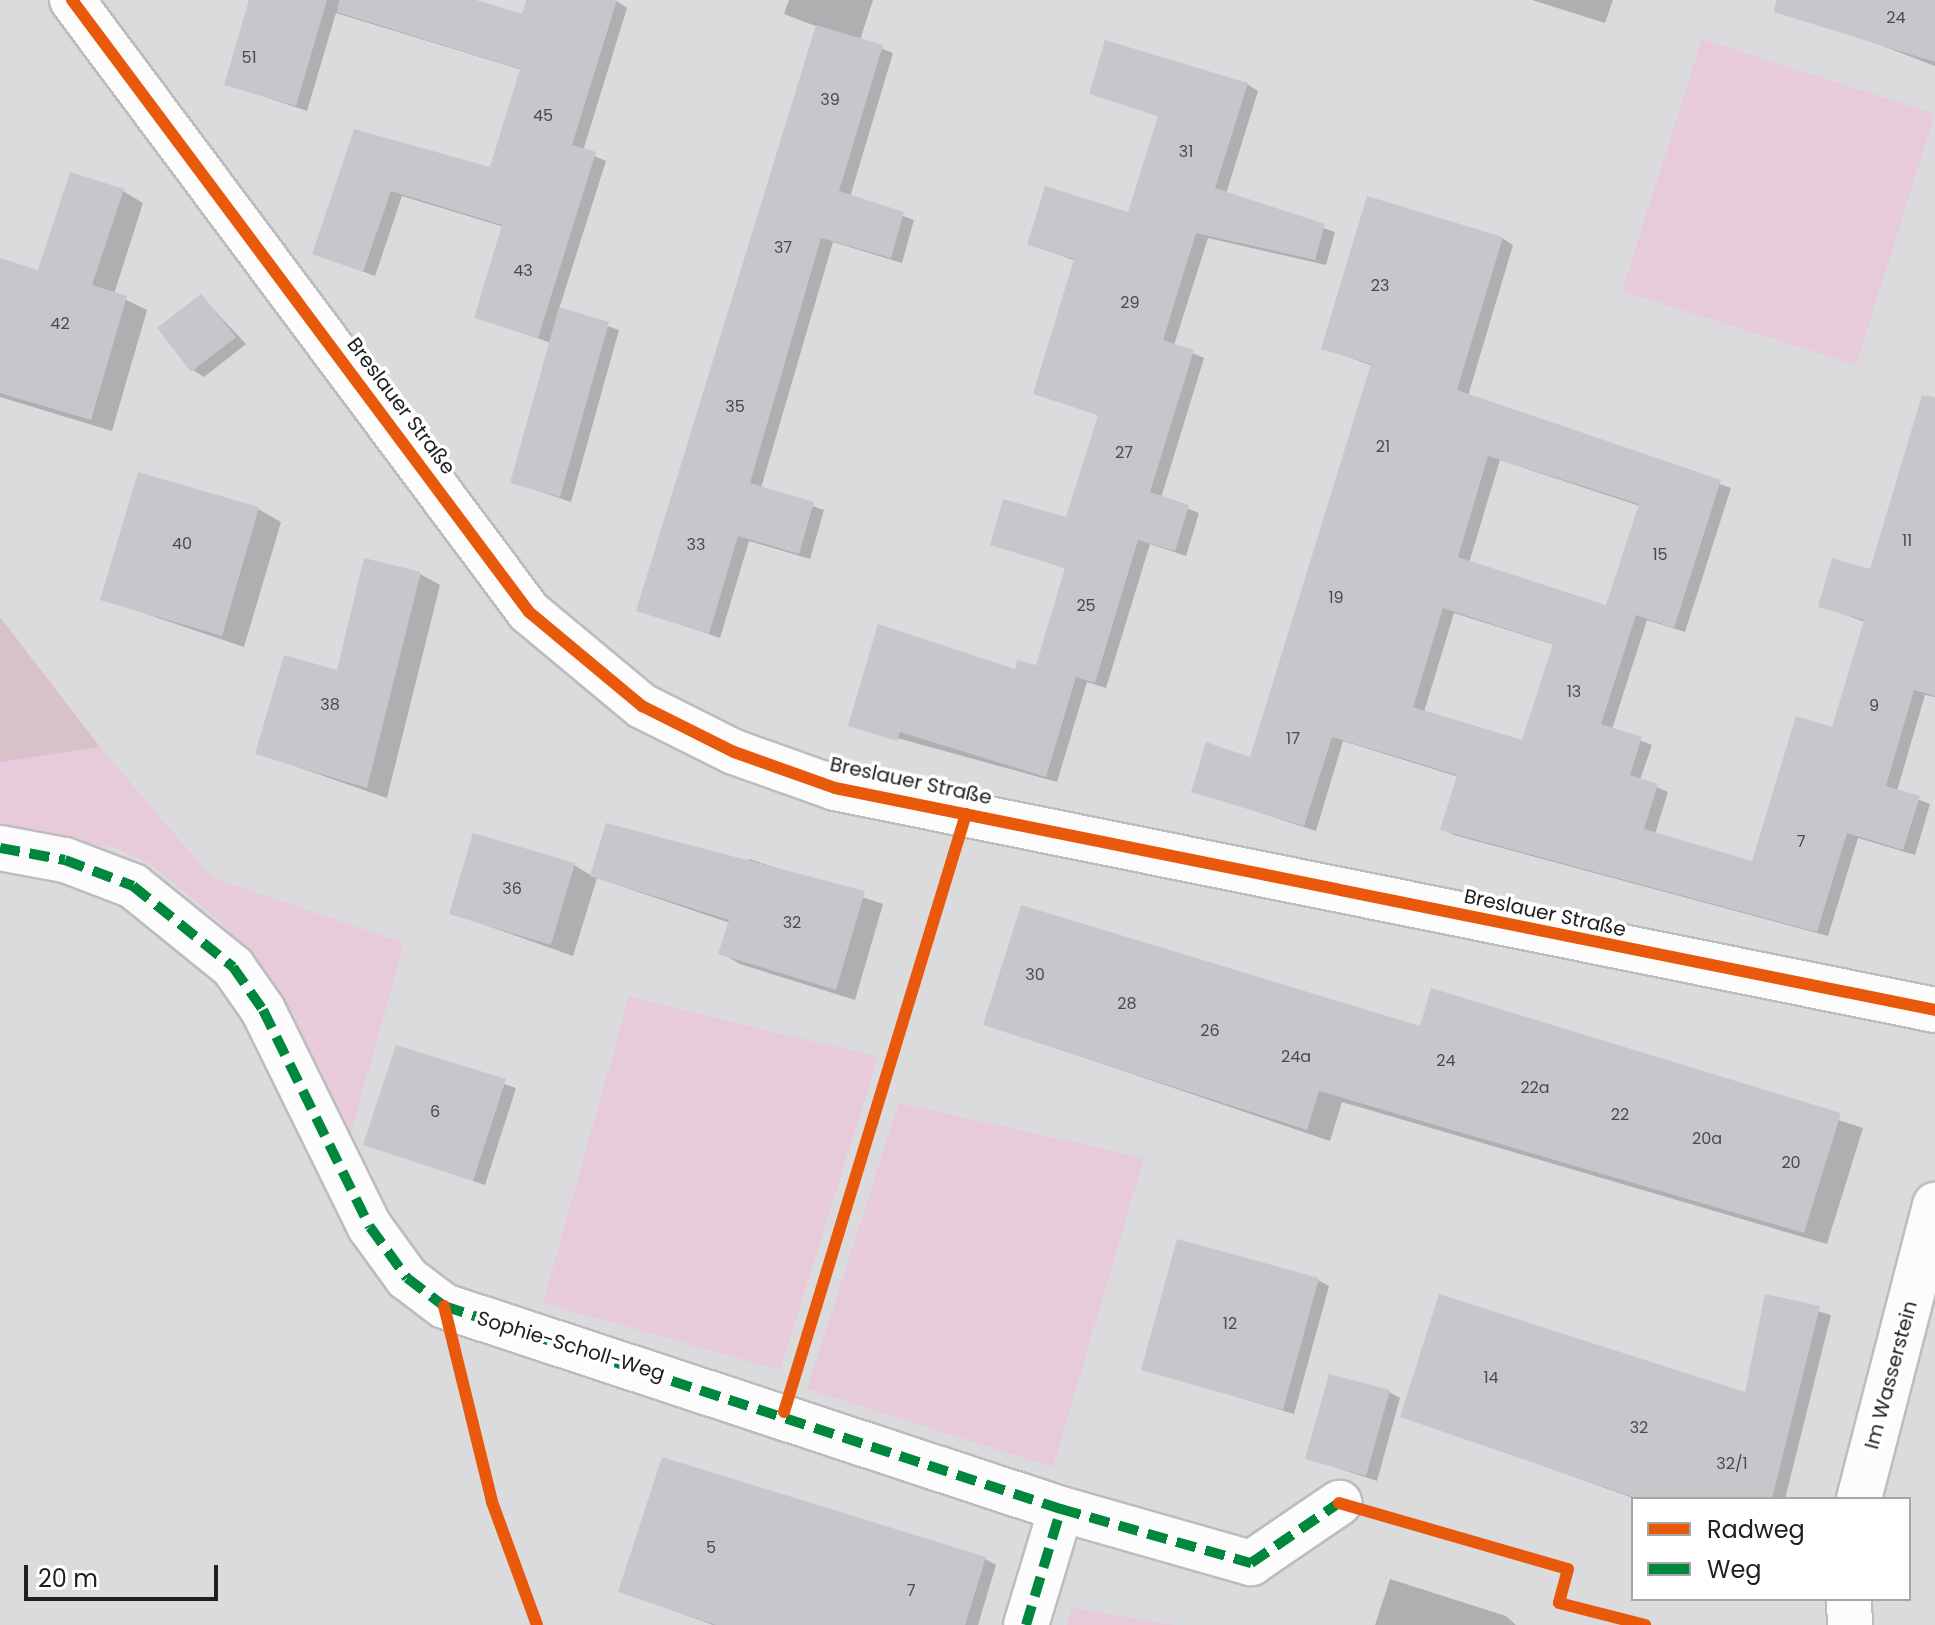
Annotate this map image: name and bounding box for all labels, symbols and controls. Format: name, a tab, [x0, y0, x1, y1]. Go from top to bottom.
house number: 24	[1886, 8, 1906, 28]
house number: 51	[241, 48, 257, 68]
house number: 39	[820, 90, 840, 110]
house number: 45	[533, 106, 553, 126]
house number: 31	[1179, 142, 1193, 162]
house number: 37	[774, 238, 792, 258]
house number: 43	[513, 261, 533, 281]
house number: 23	[1371, 276, 1389, 296]
house number: 29	[1120, 293, 1140, 313]
house number: 42	[50, 314, 70, 334]
street label: Breslauer Straße	[342, 333, 460, 479]
house number: 35	[725, 397, 745, 417]
house number: 21	[1376, 437, 1390, 457]
house number: 27	[1115, 443, 1133, 463]
house number: 11	[1902, 531, 1912, 551]
house number: 40	[172, 534, 192, 554]
house number: 33	[687, 535, 705, 555]
house number: 15	[1652, 545, 1668, 565]
house number: 19	[1328, 588, 1344, 608]
house number: 25	[1076, 596, 1096, 616]
house number: 13	[1567, 682, 1581, 702]
house number: 38	[320, 695, 340, 715]
house number: 9	[1869, 696, 1879, 716]
house number: 17	[1286, 729, 1300, 749]
street label: Breslauer Straße	[828, 752, 994, 810]
house number: 7	[1797, 832, 1805, 852]
house number: 36	[502, 879, 522, 899]
street label: Breslauer Straße	[1462, 884, 1628, 942]
house number: 32	[783, 913, 801, 933]
house number: 30	[1025, 965, 1045, 985]
house number: 28	[1117, 994, 1137, 1014]
house number: 26	[1200, 1021, 1220, 1041]
house number: 24a	[1281, 1047, 1311, 1067]
house number: 24	[1436, 1051, 1456, 1071]
house number: 22a	[1520, 1078, 1550, 1098]
house number: 6	[430, 1102, 440, 1122]
house number: 22	[1611, 1105, 1629, 1125]
house number: 20a	[1692, 1129, 1722, 1149]
house number: 20	[1781, 1153, 1801, 1173]
street label: Im Wasserstein	[1860, 1298, 1922, 1452]
street label: Sophie-Scholl-Weg	[474, 1306, 668, 1386]
house number: 12	[1223, 1314, 1237, 1334]
house number: 14	[1483, 1368, 1499, 1388]
house number: 32	[1630, 1418, 1648, 1438]
house number: 32/1	[1716, 1454, 1748, 1474]
legend	[1631, 1497, 1911, 1601]
text: Radweg	[1707, 1513, 1805, 1546]
house number: 5	[706, 1538, 716, 1558]
scale bar	[28, 1549, 222, 1599]
text: Weg	[1707, 1553, 1762, 1586]
text: 20 m	[38, 1562, 98, 1595]
house number: 7	[907, 1581, 915, 1601]

